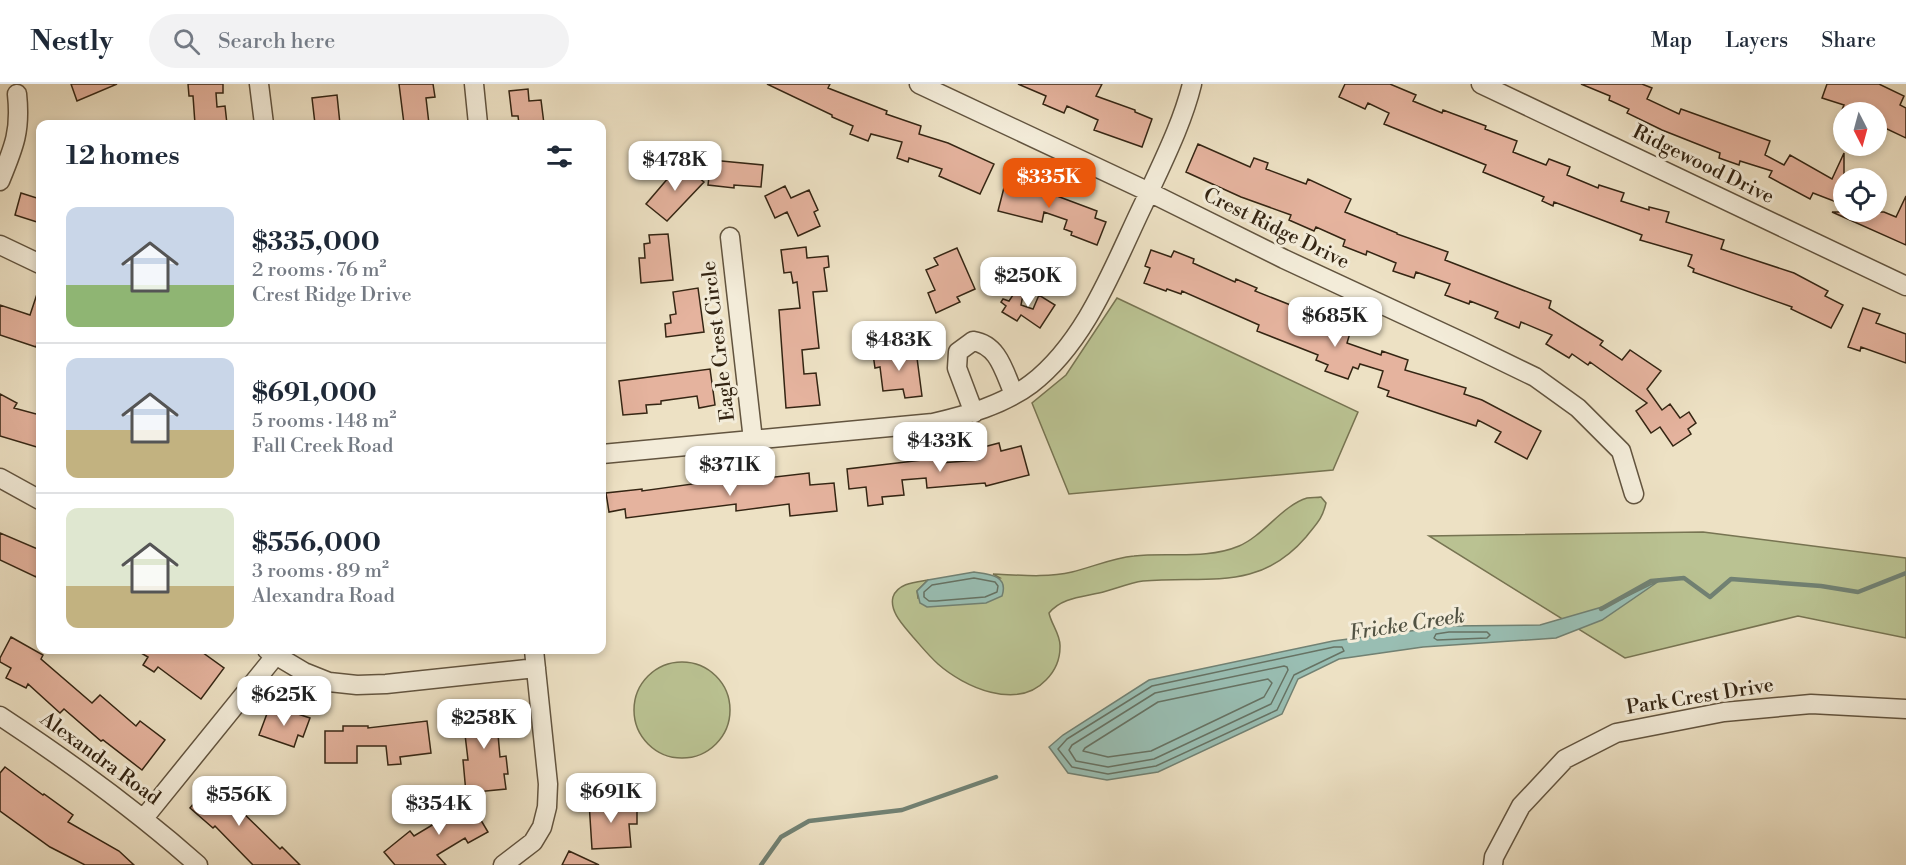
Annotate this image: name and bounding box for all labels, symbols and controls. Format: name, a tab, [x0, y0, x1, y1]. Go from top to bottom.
search box	[149, 14, 569, 68]
text: Nestly	[30, 24, 113, 59]
icon: search	[170, 25, 203, 58]
text: Search here	[218, 28, 335, 55]
text: Map	[1651, 28, 1692, 54]
text: Layers	[1725, 28, 1788, 54]
text: Share	[1821, 28, 1876, 54]
north arrow	[1833, 102, 1887, 156]
map controls	[1833, 102, 1887, 222]
street label: Ridgewood Drive	[1628, 120, 1778, 210]
text: 12 homes	[66, 140, 180, 172]
icon: filters	[543, 140, 576, 173]
pin: $478K	[633, 141, 717, 192]
text: $478K	[643, 148, 707, 173]
pin: $335K	[1007, 158, 1091, 209]
text: $335K	[1017, 165, 1081, 190]
button: locate	[1833, 168, 1887, 222]
street label: Crest Ridge Drive	[1199, 183, 1353, 275]
text: $335,000	[252, 226, 380, 258]
icon: home	[114, 231, 186, 303]
pin: $250K	[986, 257, 1070, 308]
text: 2 rooms · 76 m²	[252, 258, 386, 283]
street label: Eagle Crest Circle	[697, 259, 741, 423]
text: $250K	[994, 264, 1062, 289]
text: Crest Ridge Drive	[252, 283, 411, 308]
pin: $685K	[1293, 297, 1377, 348]
text: $685K	[1302, 304, 1368, 329]
pin: $483K	[857, 321, 941, 372]
text: $483K	[866, 328, 932, 353]
text: $691,000	[252, 377, 377, 409]
icon: home	[114, 382, 186, 454]
text: 5 rooms · 148 m²	[252, 409, 396, 434]
pin: $433K	[898, 422, 982, 473]
text: $433K	[907, 429, 973, 454]
text: Fall Creek Road	[252, 434, 393, 459]
pin: $371K	[688, 446, 772, 497]
text: $371K	[699, 453, 761, 478]
text: $556,000	[252, 527, 381, 559]
icon: home	[114, 532, 186, 604]
text: 3 rooms · 89 m²	[252, 559, 389, 584]
text: Alexandra Road	[252, 584, 395, 609]
water label: Fricke Creek	[1347, 603, 1467, 647]
street label: Park Crest Drive	[1624, 673, 1776, 721]
pin: $625K	[242, 676, 326, 727]
text: $625K	[251, 683, 317, 708]
pin: $258K	[442, 699, 526, 750]
street label: Alexandra Road	[34, 706, 166, 811]
text: $258K	[451, 706, 517, 731]
pin: $691K	[569, 773, 653, 824]
pin: $556K	[197, 776, 281, 827]
text: $691K	[580, 780, 642, 805]
text: $556K	[206, 783, 272, 808]
pin: $354K	[397, 785, 481, 836]
text: $354K	[406, 792, 472, 817]

